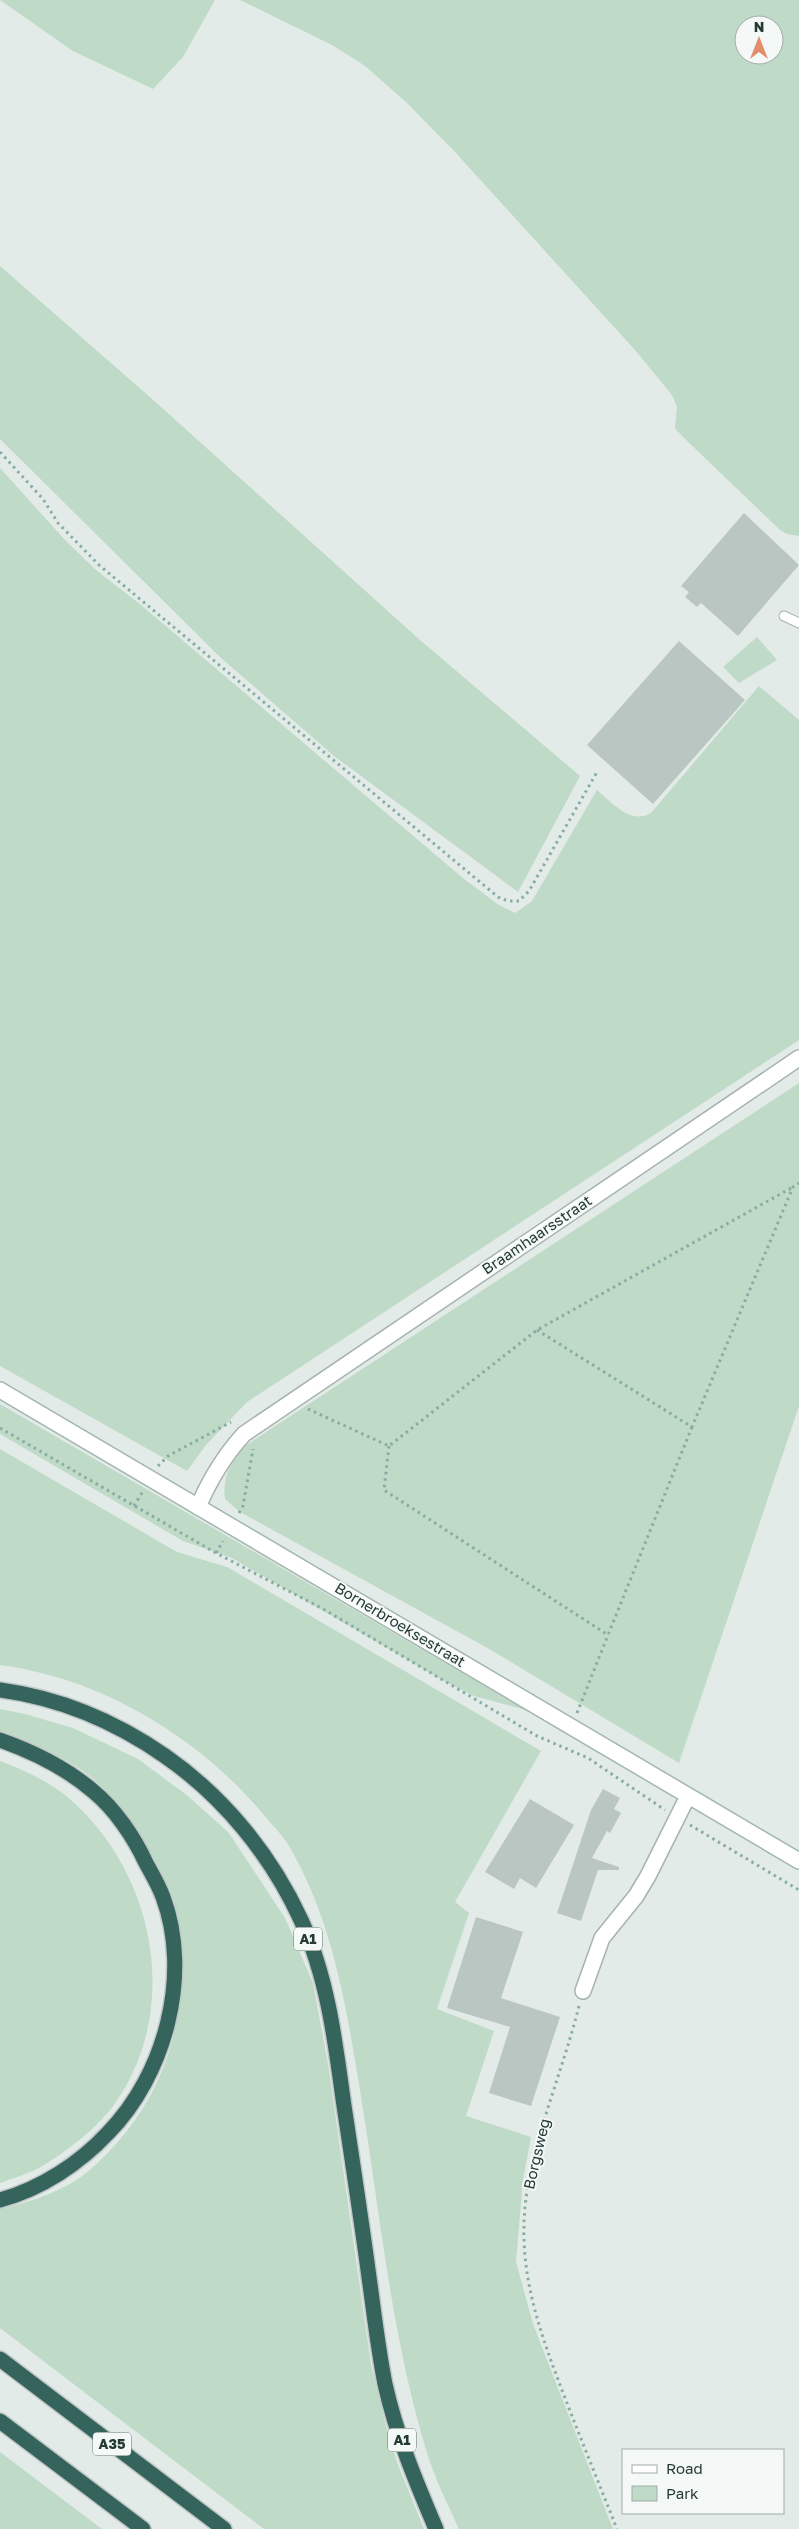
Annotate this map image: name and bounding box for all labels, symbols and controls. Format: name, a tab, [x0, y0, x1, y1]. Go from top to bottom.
north arrow	[734, 15, 784, 65]
text: N	[754, 18, 764, 35]
street label: Braamhaarsstraat	[478, 1191, 595, 1278]
street label: Bornerbroeksestraat	[332, 1578, 469, 1670]
road number: A1	[294, 1928, 322, 1950]
street label: Borgsweg	[519, 2117, 553, 2191]
road number: A1	[388, 2428, 416, 2452]
road number: A35	[93, 2432, 131, 2456]
legend	[622, 2449, 784, 2514]
text: Road	[666, 2459, 703, 2477]
text: Park	[666, 2484, 699, 2502]

